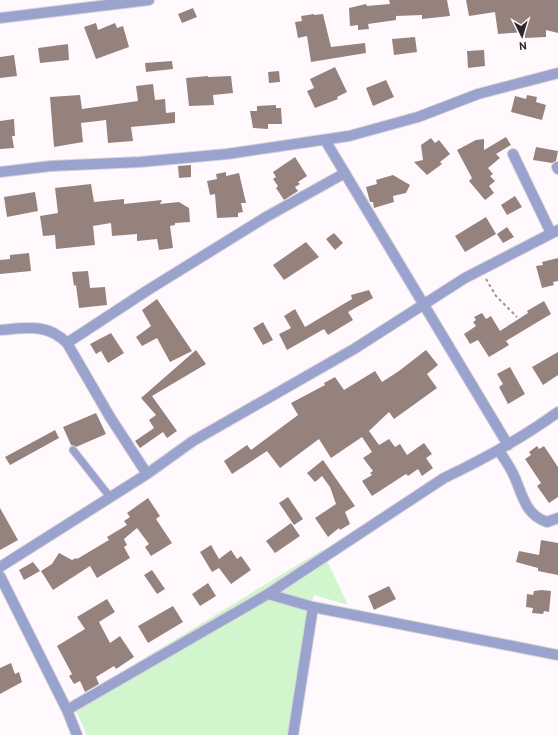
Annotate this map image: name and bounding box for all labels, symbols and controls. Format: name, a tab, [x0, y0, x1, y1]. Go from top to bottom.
north arrow	[502, 16, 542, 56]
text: N	[518, 38, 527, 52]

